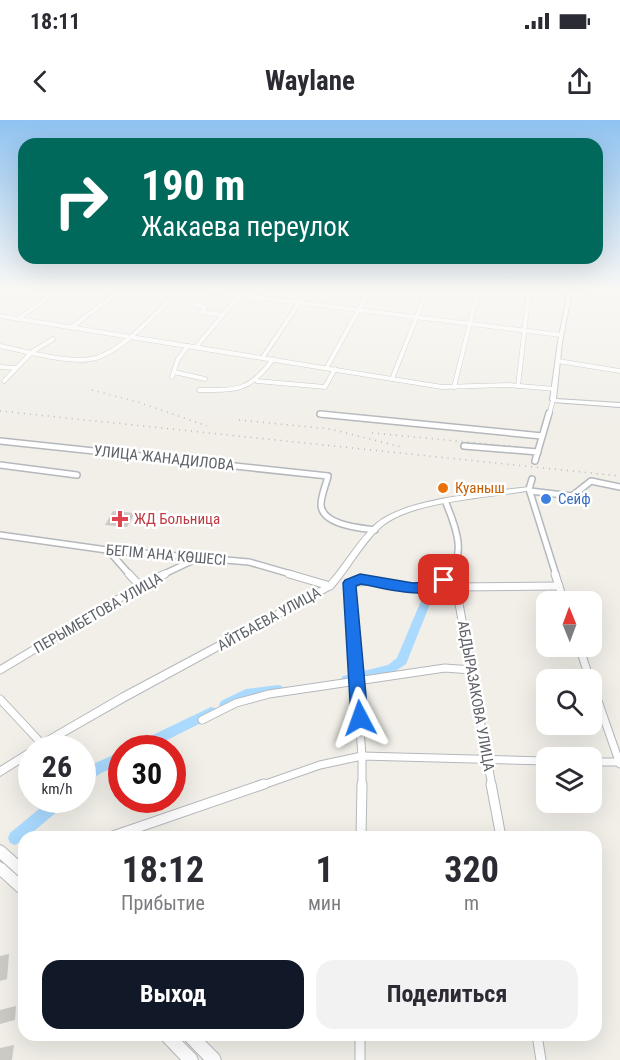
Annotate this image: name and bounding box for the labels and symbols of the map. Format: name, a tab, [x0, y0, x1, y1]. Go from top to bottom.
street label: УЛИЦА ЖАНАДИЛОВА	[93, 442, 236, 474]
place label: Куаныш	[455, 479, 505, 497]
marker: Куаныш	[436, 481, 450, 495]
place label: Сейф	[558, 490, 591, 508]
marker: Сейф	[539, 492, 553, 506]
marker: ЖД Больница	[111, 510, 129, 528]
place label: ЖД Больница	[134, 510, 220, 528]
street label: БЕГІМ АНА КӨШЕСІ	[105, 541, 227, 569]
pin	[418, 554, 469, 605]
street label: ПЕРЫМБЕТОВА УЛИЦА	[31, 569, 166, 657]
street label: АЙТБАЕВА УЛИЦА	[214, 583, 324, 655]
north arrow	[536, 591, 602, 657]
street label: АБДЫРАЗАКОВА УЛИЦА	[454, 619, 498, 773]
position arrow	[328, 686, 392, 750]
speed limit sign: 30	[108, 735, 186, 813]

